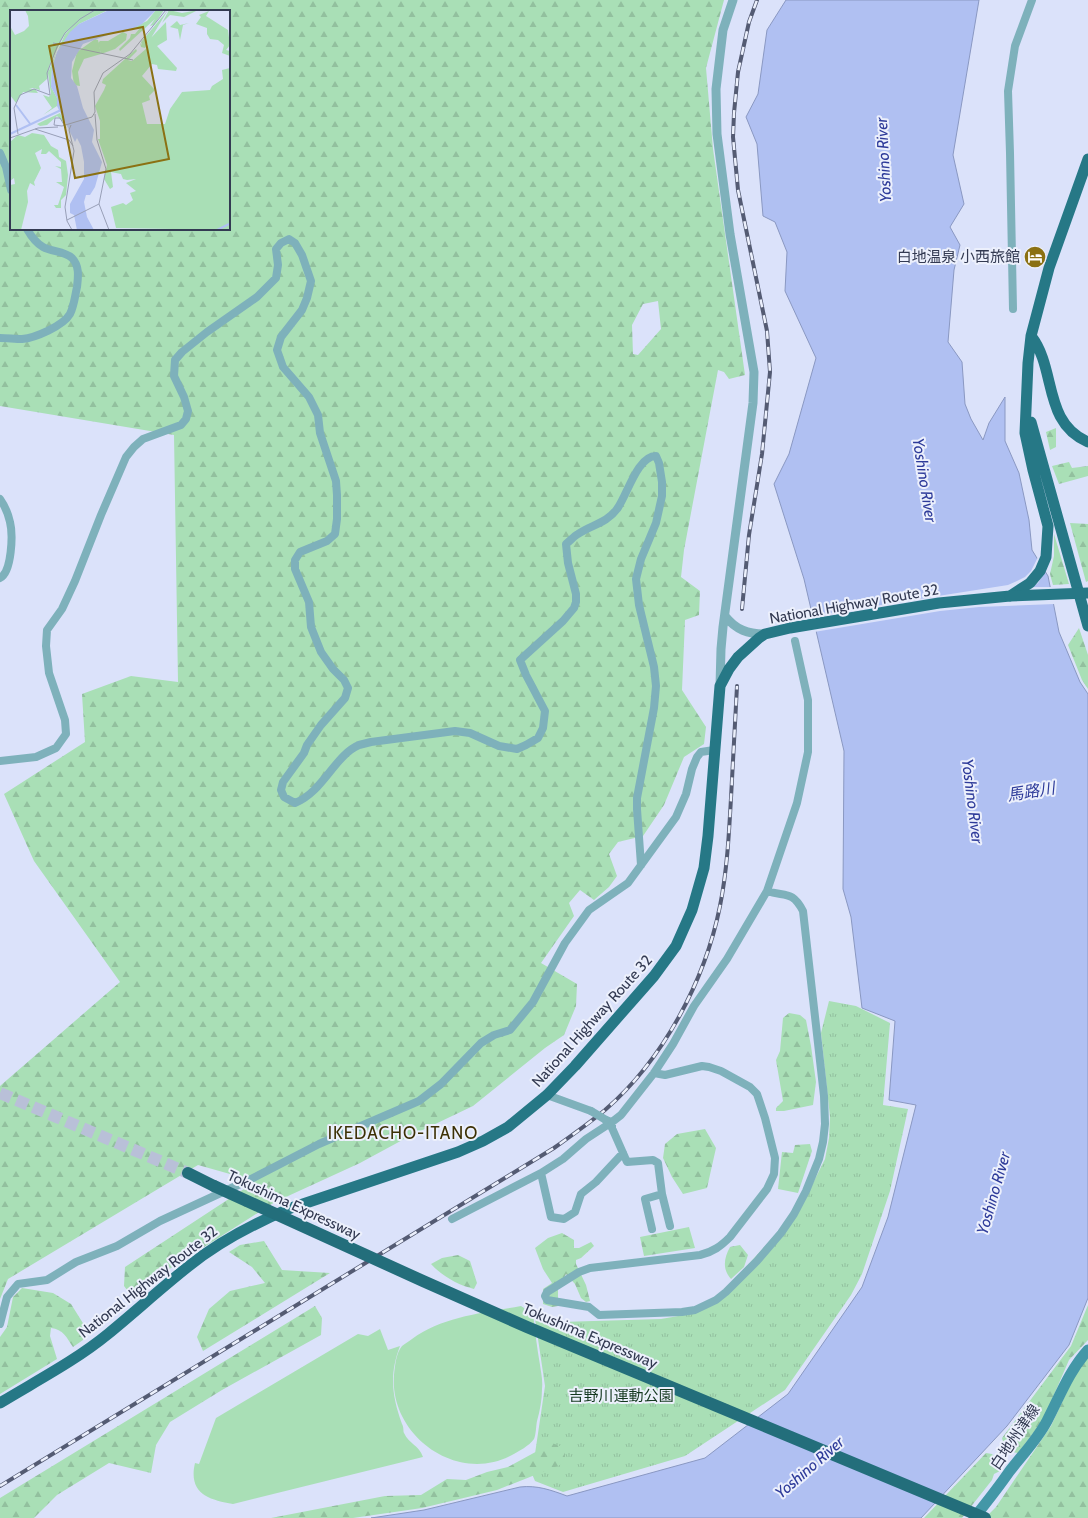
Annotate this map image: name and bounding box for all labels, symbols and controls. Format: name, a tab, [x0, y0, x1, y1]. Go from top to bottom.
inset map	[10, 10, 230, 230]
water label: Yoshino River	[872, 116, 895, 203]
hotel icon: 白地温泉 小西旅館	[1022, 244, 1048, 270]
place label: 白地温泉 小西旅館	[897, 248, 1020, 266]
water label: Yoshino River	[908, 437, 941, 525]
street label: National Highway Route 32	[768, 580, 940, 628]
water label: Yoshino River	[958, 758, 987, 845]
water label: 馬路川	[1006, 778, 1058, 805]
street label: National Highway Route 32	[528, 951, 656, 1091]
district label: IKEDACHO-ITANO	[328, 1123, 478, 1143]
water label: Yoshino River	[973, 1149, 1015, 1237]
street label: Tokushima Expressway	[225, 1166, 364, 1244]
street label: National Highway Route 32	[75, 1222, 221, 1342]
street label: Tokushima Expressway	[520, 1299, 660, 1373]
park label: 吉野川運動公園	[568, 1387, 674, 1405]
street label: 白地州津線	[987, 1401, 1043, 1473]
water label: Yoshino River	[771, 1432, 848, 1502]

